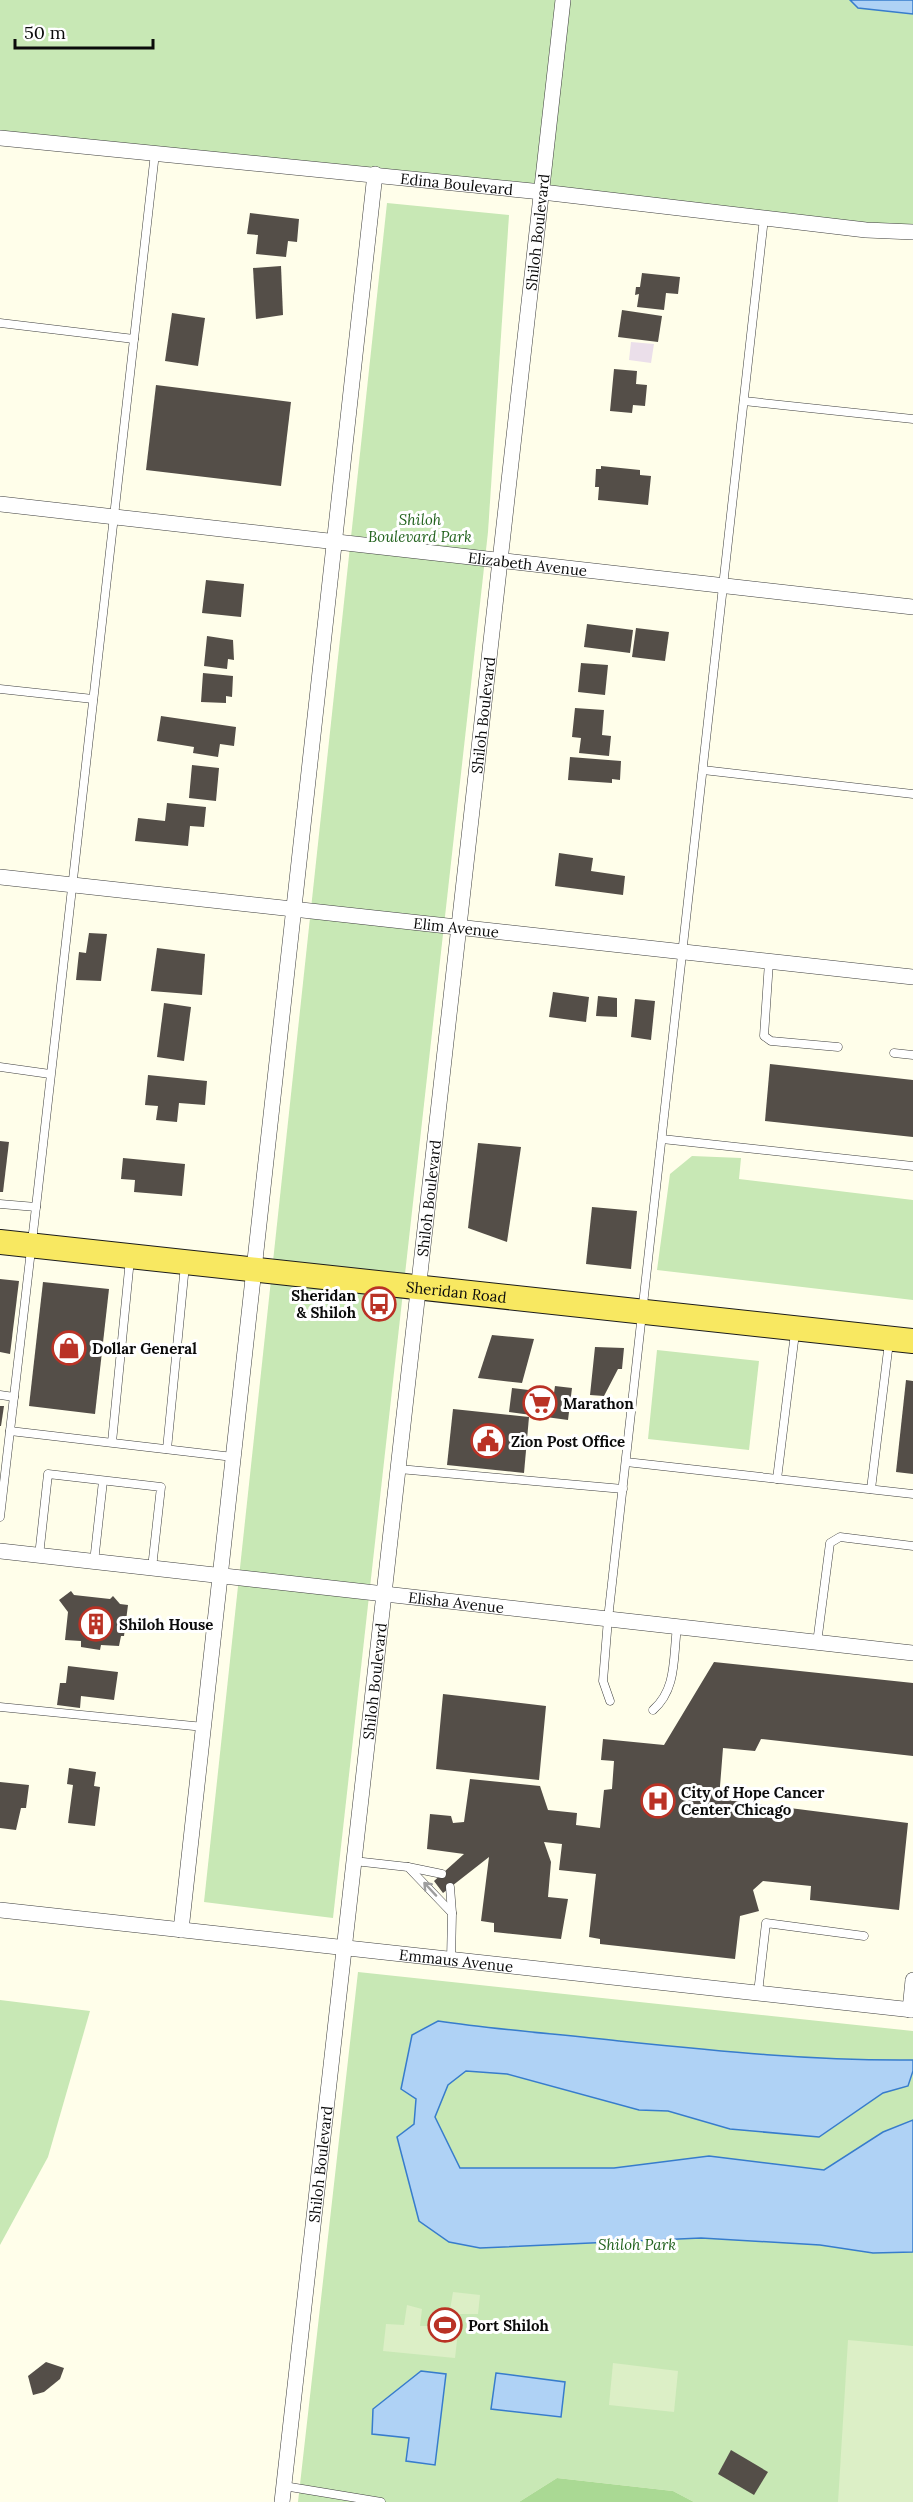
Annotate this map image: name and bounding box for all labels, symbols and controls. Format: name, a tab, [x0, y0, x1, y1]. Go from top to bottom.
scale bar	[15, 12, 153, 50]
text: 50 m	[24, 21, 66, 44]
street label: Edina Boulevard	[399, 168, 514, 199]
street label: Shiloh Boulevard	[521, 173, 553, 292]
park label: Shiloh Boulevard Park	[368, 510, 472, 546]
street label: Elizabeth Avenue	[467, 547, 588, 580]
street label: Shiloh Boulevard	[467, 656, 499, 775]
street label: Elim Avenue	[412, 913, 500, 941]
street label: Shiloh Boulevard	[412, 1139, 444, 1258]
street label: Sheridan Road	[405, 1277, 508, 1306]
place label: Sheridan & Shiloh	[291, 1286, 357, 1322]
bus stop icon: Sheridan & Shiloh	[361, 1286, 397, 1322]
shop icon: Dollar General	[51, 1330, 87, 1366]
place label: Dollar General	[92, 1339, 197, 1358]
supermarket icon: Marathon	[522, 1385, 558, 1421]
place label: Marathon	[563, 1394, 634, 1413]
public building icon: Zion Post Office	[470, 1423, 506, 1459]
place label: Zion Post Office	[511, 1432, 625, 1451]
street label: Elisha Avenue	[407, 1587, 505, 1617]
building icon: Shiloh House	[78, 1606, 114, 1642]
place label: Shiloh House	[119, 1615, 213, 1634]
street label: Shiloh Boulevard	[358, 1622, 390, 1741]
hospital icon: City of Hope Cancer Center Chicago	[640, 1783, 676, 1819]
place label: City of Hope Cancer Center Chicago	[681, 1783, 825, 1819]
one-way arrow	[422, 1882, 437, 1897]
street label: Emmaus Avenue	[398, 1944, 514, 1976]
street label: Shiloh Boulevard	[304, 2105, 336, 2224]
park label: Shiloh Park	[598, 2235, 676, 2254]
sports icon: Port Shiloh	[427, 2307, 463, 2343]
place label: Port Shiloh	[468, 2316, 549, 2335]

